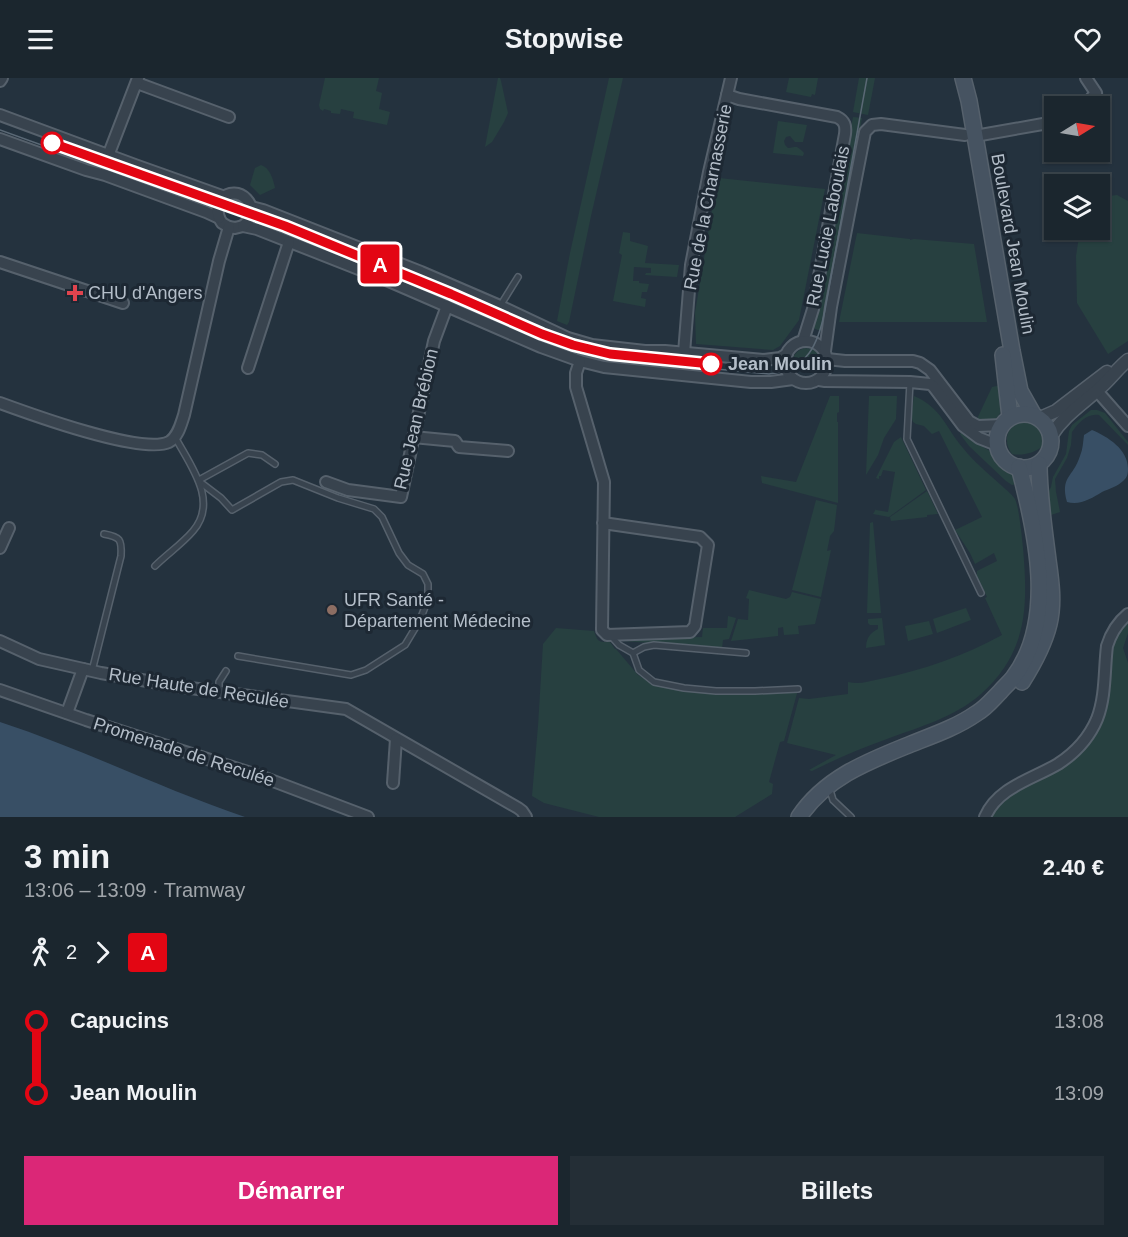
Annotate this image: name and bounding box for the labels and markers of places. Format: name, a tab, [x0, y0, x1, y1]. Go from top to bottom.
unlabelled marker	[41, 132, 63, 154]
place label: CHU d'Angers	[88, 283, 202, 303]
marker: CHU d'Angers	[66, 284, 84, 302]
marker: Jean Moulin	[700, 353, 722, 375]
place label: Jean Moulin	[728, 354, 832, 374]
place label: UFR Santé - Département Médecine	[344, 590, 531, 631]
marker: UFR Santé - Département Médecine	[325, 603, 339, 617]

